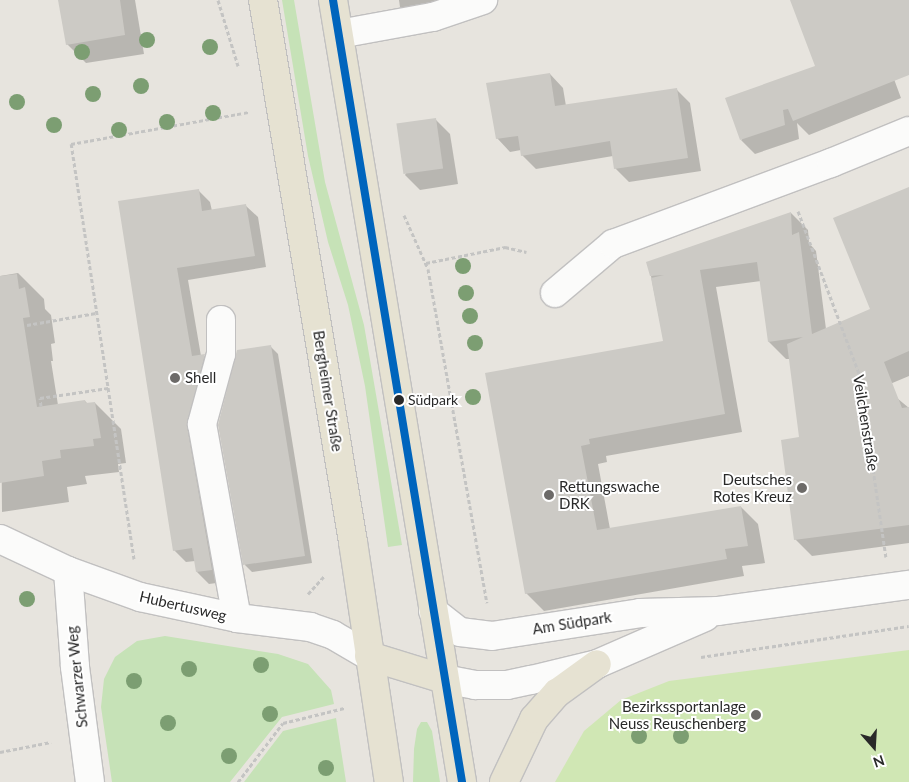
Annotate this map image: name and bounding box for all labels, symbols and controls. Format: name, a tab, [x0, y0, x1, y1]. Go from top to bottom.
street label: Bergheimer Straße	[310, 329, 346, 453]
place label: Shell	[185, 369, 216, 387]
marker: Shell	[169, 372, 181, 384]
street label: Veilchenstraße	[850, 374, 882, 472]
place label: Südpark	[408, 392, 458, 408]
marker: Südpark	[394, 395, 404, 405]
place label: Deutsches Rotes Kreuz	[713, 470, 792, 505]
place label: Rettungswache DRK	[559, 477, 660, 512]
marker: Deutsches Rotes Kreuz	[796, 482, 808, 494]
marker: Rettungswache DRK	[543, 489, 555, 501]
street label: Hubertusweg	[138, 587, 228, 625]
street label: Am Südpark	[531, 608, 613, 638]
street label: Schwarzer Weg	[63, 625, 91, 729]
place label: Bezirkssportanlage Neuss Reuschenberg	[609, 697, 746, 732]
marker: Bezirkssportanlage Neuss Reuschenberg	[750, 709, 762, 721]
north arrow	[849, 722, 899, 772]
text: N	[871, 752, 887, 771]

